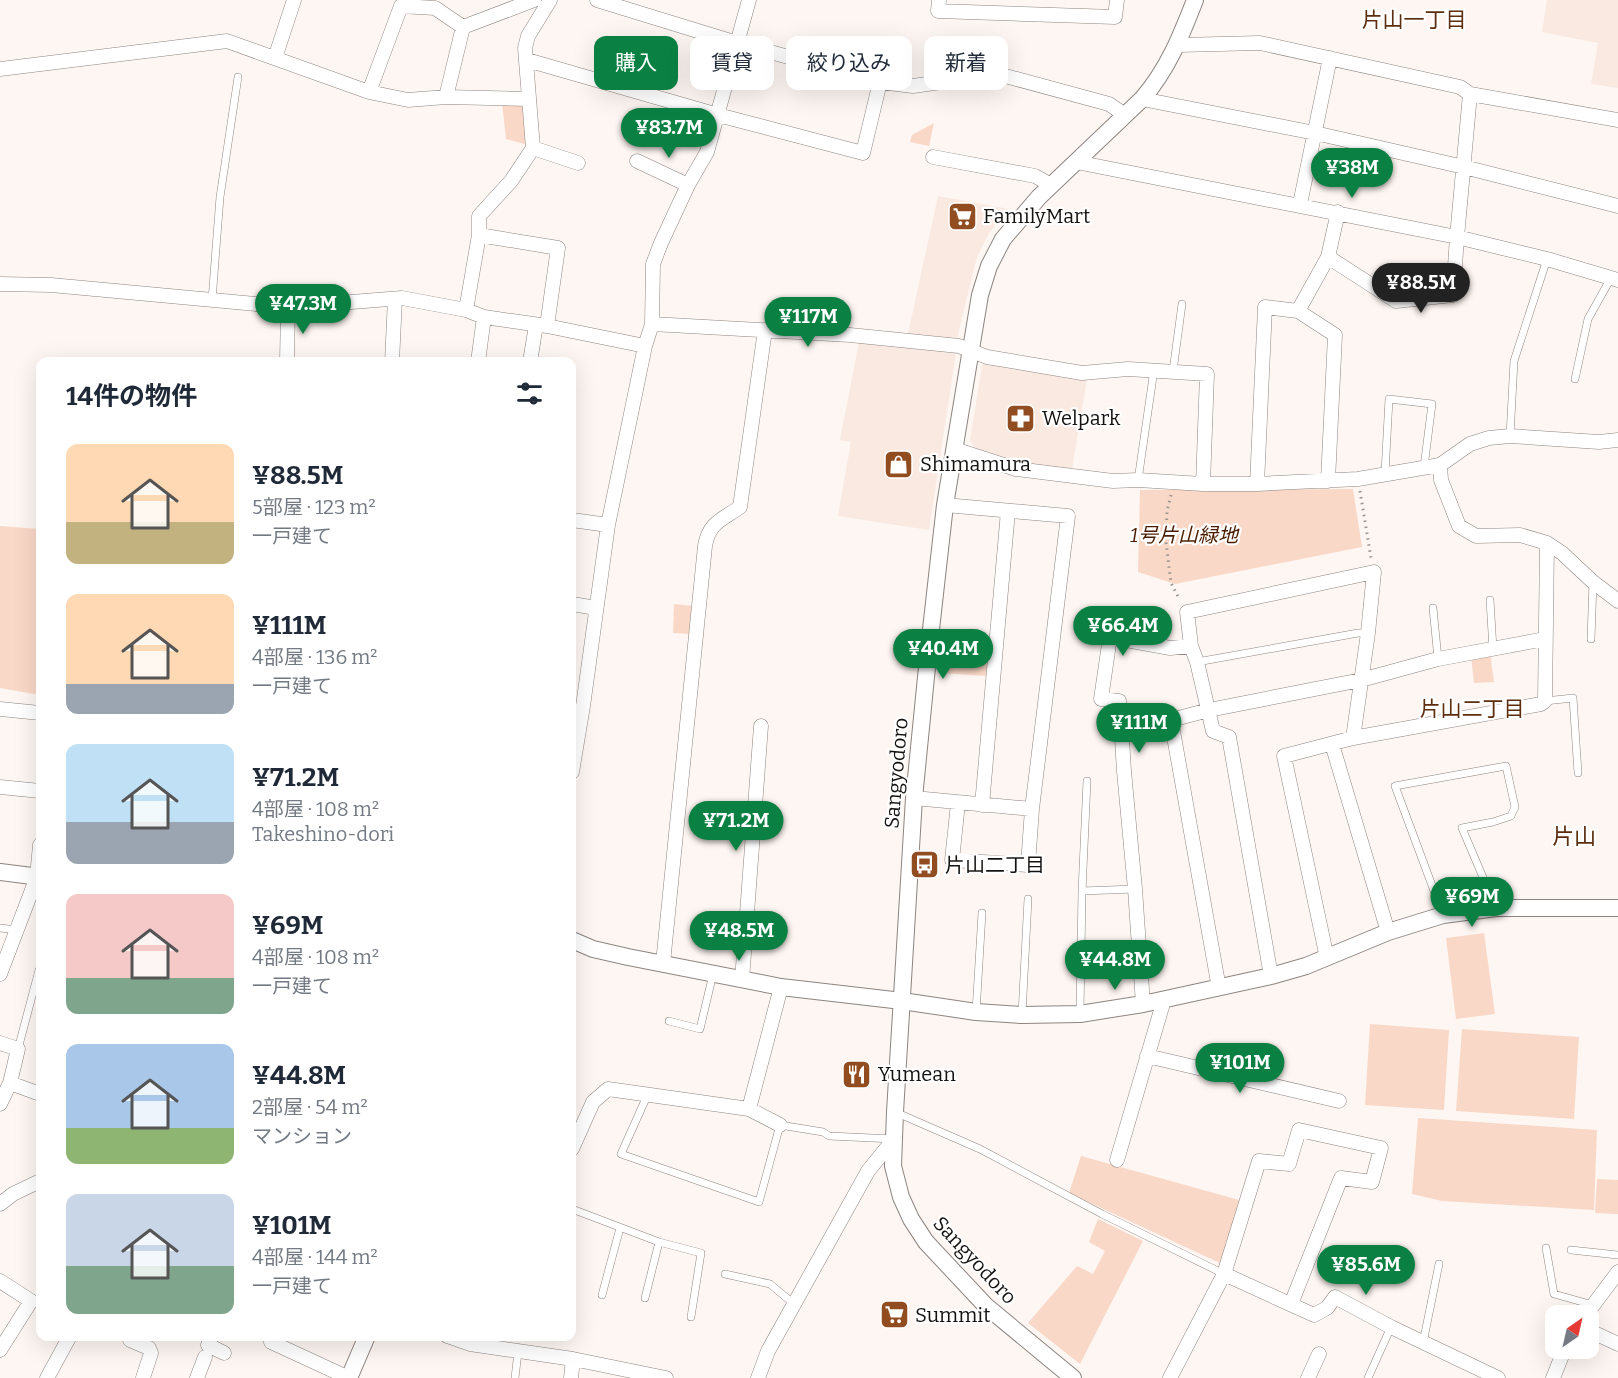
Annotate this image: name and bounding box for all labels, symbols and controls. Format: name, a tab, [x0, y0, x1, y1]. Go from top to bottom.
district label: 片山一丁目	[1362, 7, 1467, 33]
chip: 購入	[594, 36, 678, 90]
chip: 賃貸	[690, 36, 774, 90]
chip: 絞り込み	[786, 36, 912, 90]
chip: 新着	[924, 36, 1008, 90]
pin: ¥83.7M	[620, 108, 718, 159]
text: ¥83.7M	[635, 115, 703, 139]
pin: ¥38M	[1316, 148, 1388, 199]
text: ¥38M	[1325, 155, 1379, 179]
supermarket icon: FamilyMart	[946, 200, 978, 232]
place label: FamilyMart	[983, 204, 1090, 228]
pin: ¥88.5M	[1372, 263, 1470, 314]
text: ¥88.5M	[1386, 270, 1456, 294]
pin: ¥47.3M	[254, 284, 352, 335]
text: ¥47.3M	[269, 291, 337, 315]
pin: ¥117M	[766, 297, 850, 348]
text: ¥117M	[778, 304, 838, 328]
icon: filters	[513, 377, 546, 410]
text: 14件の物件	[66, 381, 197, 412]
pharmacy icon: Welpark	[1005, 402, 1037, 434]
place label: Welpark	[1042, 406, 1121, 430]
shop icon: Shimamura	[883, 448, 915, 480]
place label: Shimamura	[920, 452, 1031, 476]
text: ¥88.5M	[252, 460, 343, 491]
icon: home	[114, 468, 186, 540]
text: 5部屋 · 123 m²	[252, 495, 375, 519]
park label: 1号片山緑地	[1130, 523, 1240, 547]
text: 一戸建て	[252, 524, 332, 548]
pin: ¥66.4M	[1074, 606, 1172, 657]
text: ¥111M	[252, 610, 326, 641]
text: ¥66.4M	[1087, 613, 1159, 637]
icon: home	[114, 618, 186, 690]
pin: ¥40.4M	[894, 629, 992, 680]
text: ¥40.4M	[907, 636, 979, 660]
text: 4部屋 · 136 m²	[252, 645, 377, 669]
text: 一戸建て	[252, 674, 332, 698]
district label: 片山二丁目	[1420, 696, 1525, 722]
pin: ¥111M	[1097, 703, 1181, 754]
text: ¥111M	[1110, 710, 1168, 734]
street label: Sangyodoro	[879, 717, 913, 829]
text: ¥71.2M	[252, 762, 339, 793]
icon: home	[114, 768, 186, 840]
text: 4部屋 · 108 m²	[252, 797, 379, 821]
pin: ¥71.2M	[687, 801, 785, 852]
text: ¥71.2M	[702, 808, 770, 832]
text: Takeshino-dori	[252, 822, 394, 846]
district label: 片山	[1552, 823, 1596, 850]
bus stop icon: 片山二丁目	[908, 849, 940, 881]
place label: 片山二丁目	[945, 853, 1045, 877]
pin: ¥69M	[1436, 877, 1508, 928]
text: ¥69M	[1445, 884, 1500, 908]
text: ¥69M	[252, 910, 324, 941]
pin: ¥48.5M	[690, 911, 788, 962]
icon: home	[114, 918, 186, 990]
text: ¥48.5M	[704, 918, 774, 942]
pin: ¥44.8M	[1066, 940, 1164, 991]
text: 4部屋 · 108 m²	[252, 945, 379, 969]
text: ¥44.8M	[1079, 947, 1151, 971]
text: 一戸建て	[252, 974, 332, 998]
pin: ¥101M	[1198, 1043, 1282, 1094]
text: ¥101M	[1209, 1050, 1271, 1074]
restaurant icon: Yumean	[841, 1058, 873, 1090]
text: ¥44.8M	[252, 1060, 346, 1091]
place label: Yumean	[878, 1062, 956, 1086]
icon: home	[114, 1068, 186, 1140]
text: 2部屋 · 54 m²	[252, 1095, 368, 1119]
text: マンション	[252, 1124, 352, 1148]
text: ¥101M	[252, 1210, 332, 1241]
street label: Sangyodoro	[928, 1211, 1022, 1309]
icon: home	[114, 1218, 186, 1290]
text: 4部屋 · 144 m²	[252, 1245, 378, 1269]
pin: ¥85.6M	[1317, 1245, 1415, 1296]
text: ¥85.6M	[1331, 1252, 1401, 1276]
text: 一戸建て	[252, 1274, 332, 1298]
supermarket icon: Summit	[878, 1299, 910, 1331]
place label: Summit	[915, 1303, 990, 1327]
north arrow	[1545, 1305, 1599, 1359]
map controls	[1545, 1305, 1599, 1359]

